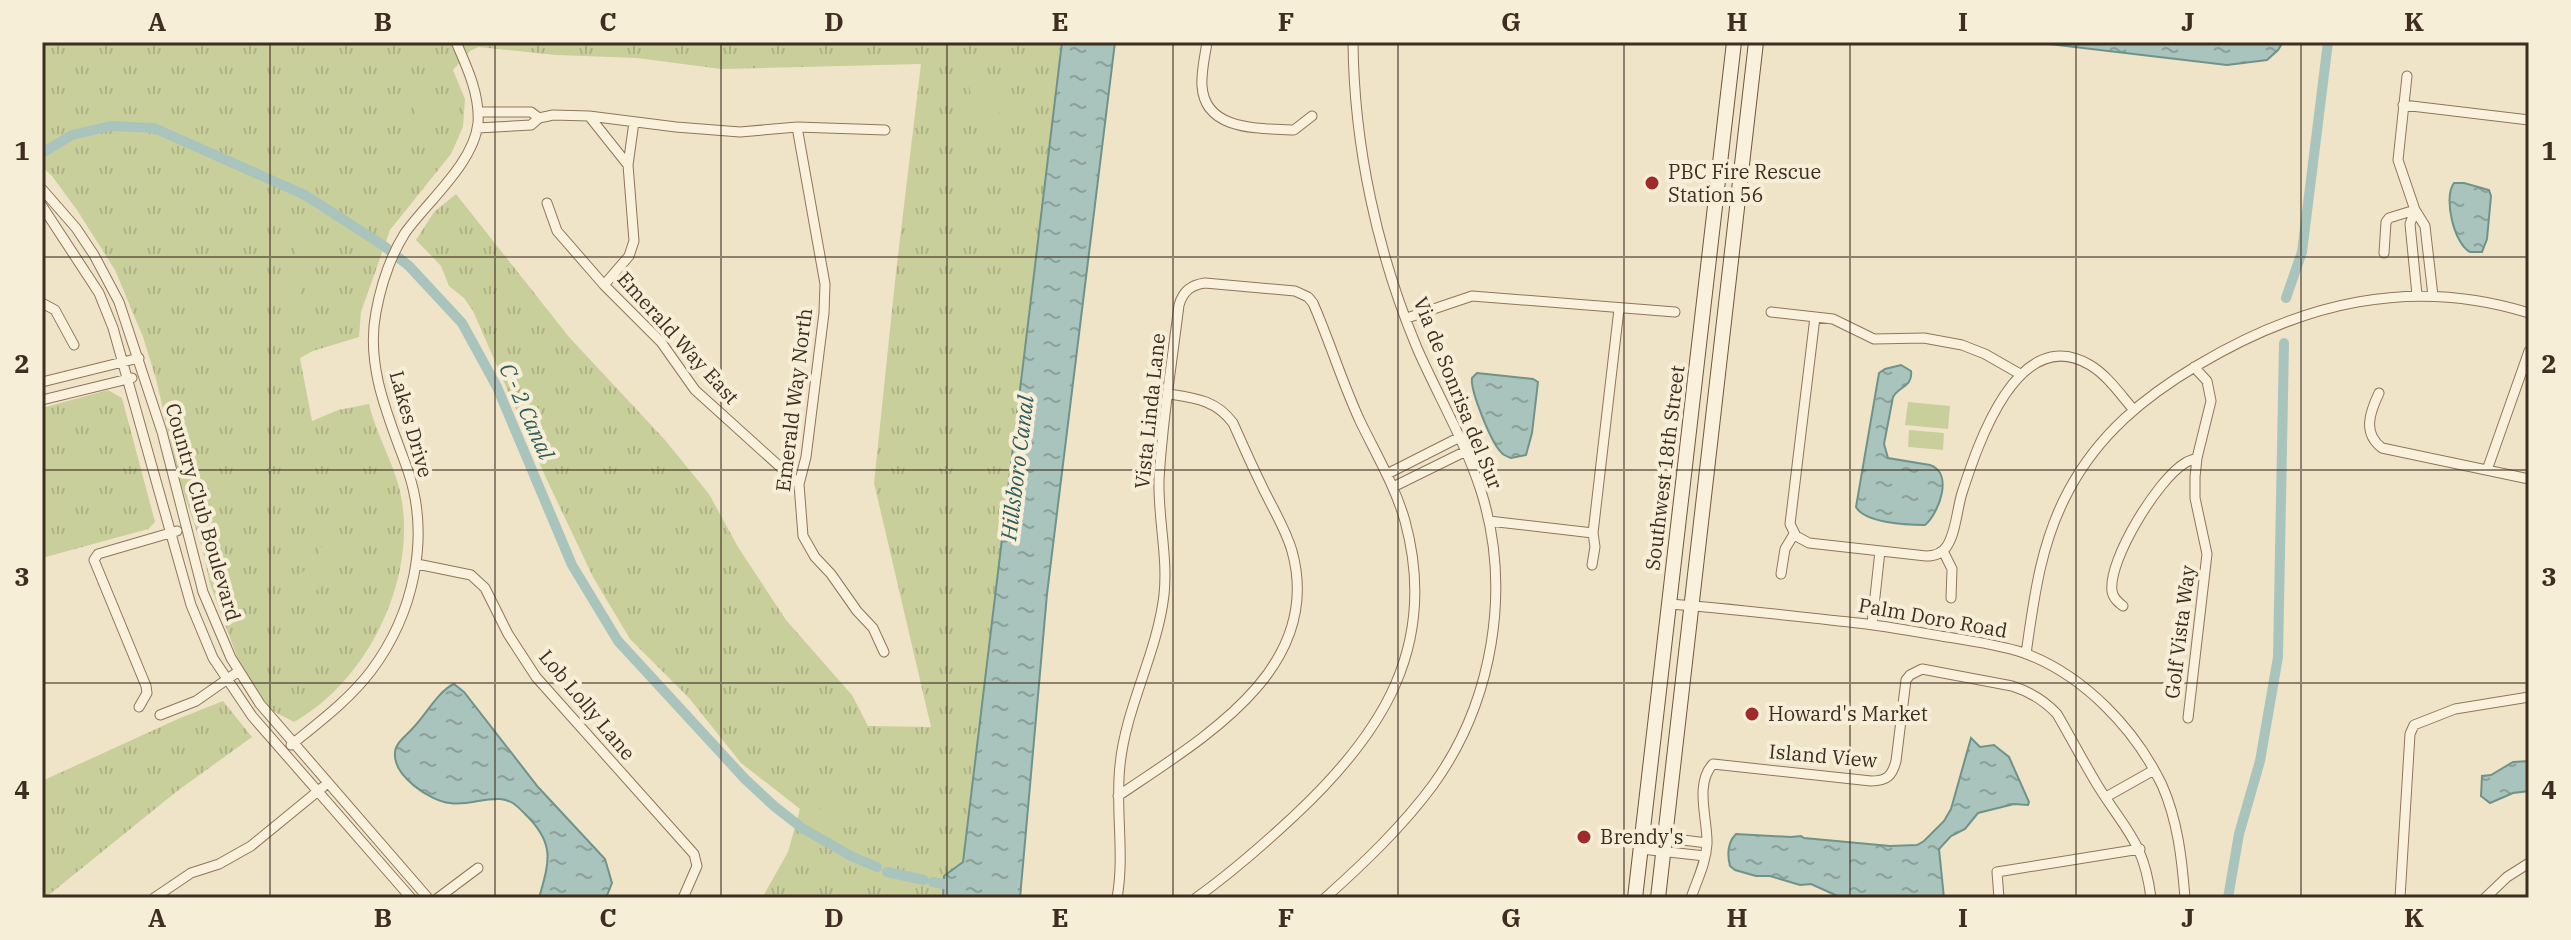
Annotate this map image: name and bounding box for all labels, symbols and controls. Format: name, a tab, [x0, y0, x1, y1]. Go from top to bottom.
text: A	[148, 4, 166, 38]
text: B	[374, 4, 392, 38]
text: C	[599, 4, 617, 38]
text: D	[824, 4, 844, 38]
text: E	[1051, 4, 1069, 38]
text: F	[1278, 4, 1294, 38]
text: G	[1501, 4, 1521, 38]
text: H	[1726, 4, 1748, 38]
text: I	[1958, 4, 1968, 38]
text: J	[2181, 4, 2195, 38]
text: K	[2404, 4, 2424, 38]
text: 1	[14, 133, 30, 167]
text: 1	[2541, 133, 2557, 167]
place label: PBC Fire Rescue Station 56	[1668, 158, 1821, 208]
marker: PBC Fire Rescue Station 56	[1643, 174, 1661, 192]
street label: Emerald Way East	[612, 266, 745, 410]
street label: Via de Sonrisa del Sur	[1408, 293, 1509, 493]
street label: Emerald Way North	[769, 307, 818, 493]
street label: Vista Linda Lane	[1128, 332, 1171, 490]
text: 2	[14, 346, 30, 380]
text: 2	[2541, 346, 2557, 380]
water label: C - 2 Canal	[493, 358, 562, 464]
street label: Southwest 18th Street	[1639, 364, 1690, 572]
street label: Lakes Drive	[383, 367, 440, 480]
water label: Hillsboro Canal	[993, 393, 1040, 543]
street label: Country Club Boulevard	[159, 400, 247, 624]
text: 3	[14, 559, 30, 593]
text: 3	[2541, 559, 2557, 593]
street label: Golf Vista Way	[2158, 563, 2201, 700]
street label: Palm Doro Road	[1857, 591, 2010, 644]
street label: Lob Lolly Lane	[533, 644, 642, 766]
place label: Howard's Market	[1768, 700, 1928, 727]
marker: Howard's Market	[1743, 705, 1761, 723]
street label: Island View	[1768, 737, 1879, 774]
text: 4	[14, 772, 30, 806]
text: 4	[2541, 772, 2557, 806]
place label: Brendy's	[1600, 823, 1684, 850]
marker: Brendy's	[1575, 828, 1593, 846]
text: A	[148, 900, 166, 934]
text: B	[374, 900, 392, 934]
text: C	[599, 900, 617, 934]
text: D	[824, 900, 844, 934]
text: E	[1051, 900, 1069, 934]
text: F	[1278, 900, 1294, 934]
text: G	[1501, 900, 1521, 934]
text: H	[1726, 900, 1748, 934]
text: I	[1958, 900, 1968, 934]
text: J	[2181, 900, 2195, 934]
text: K	[2404, 900, 2424, 934]

